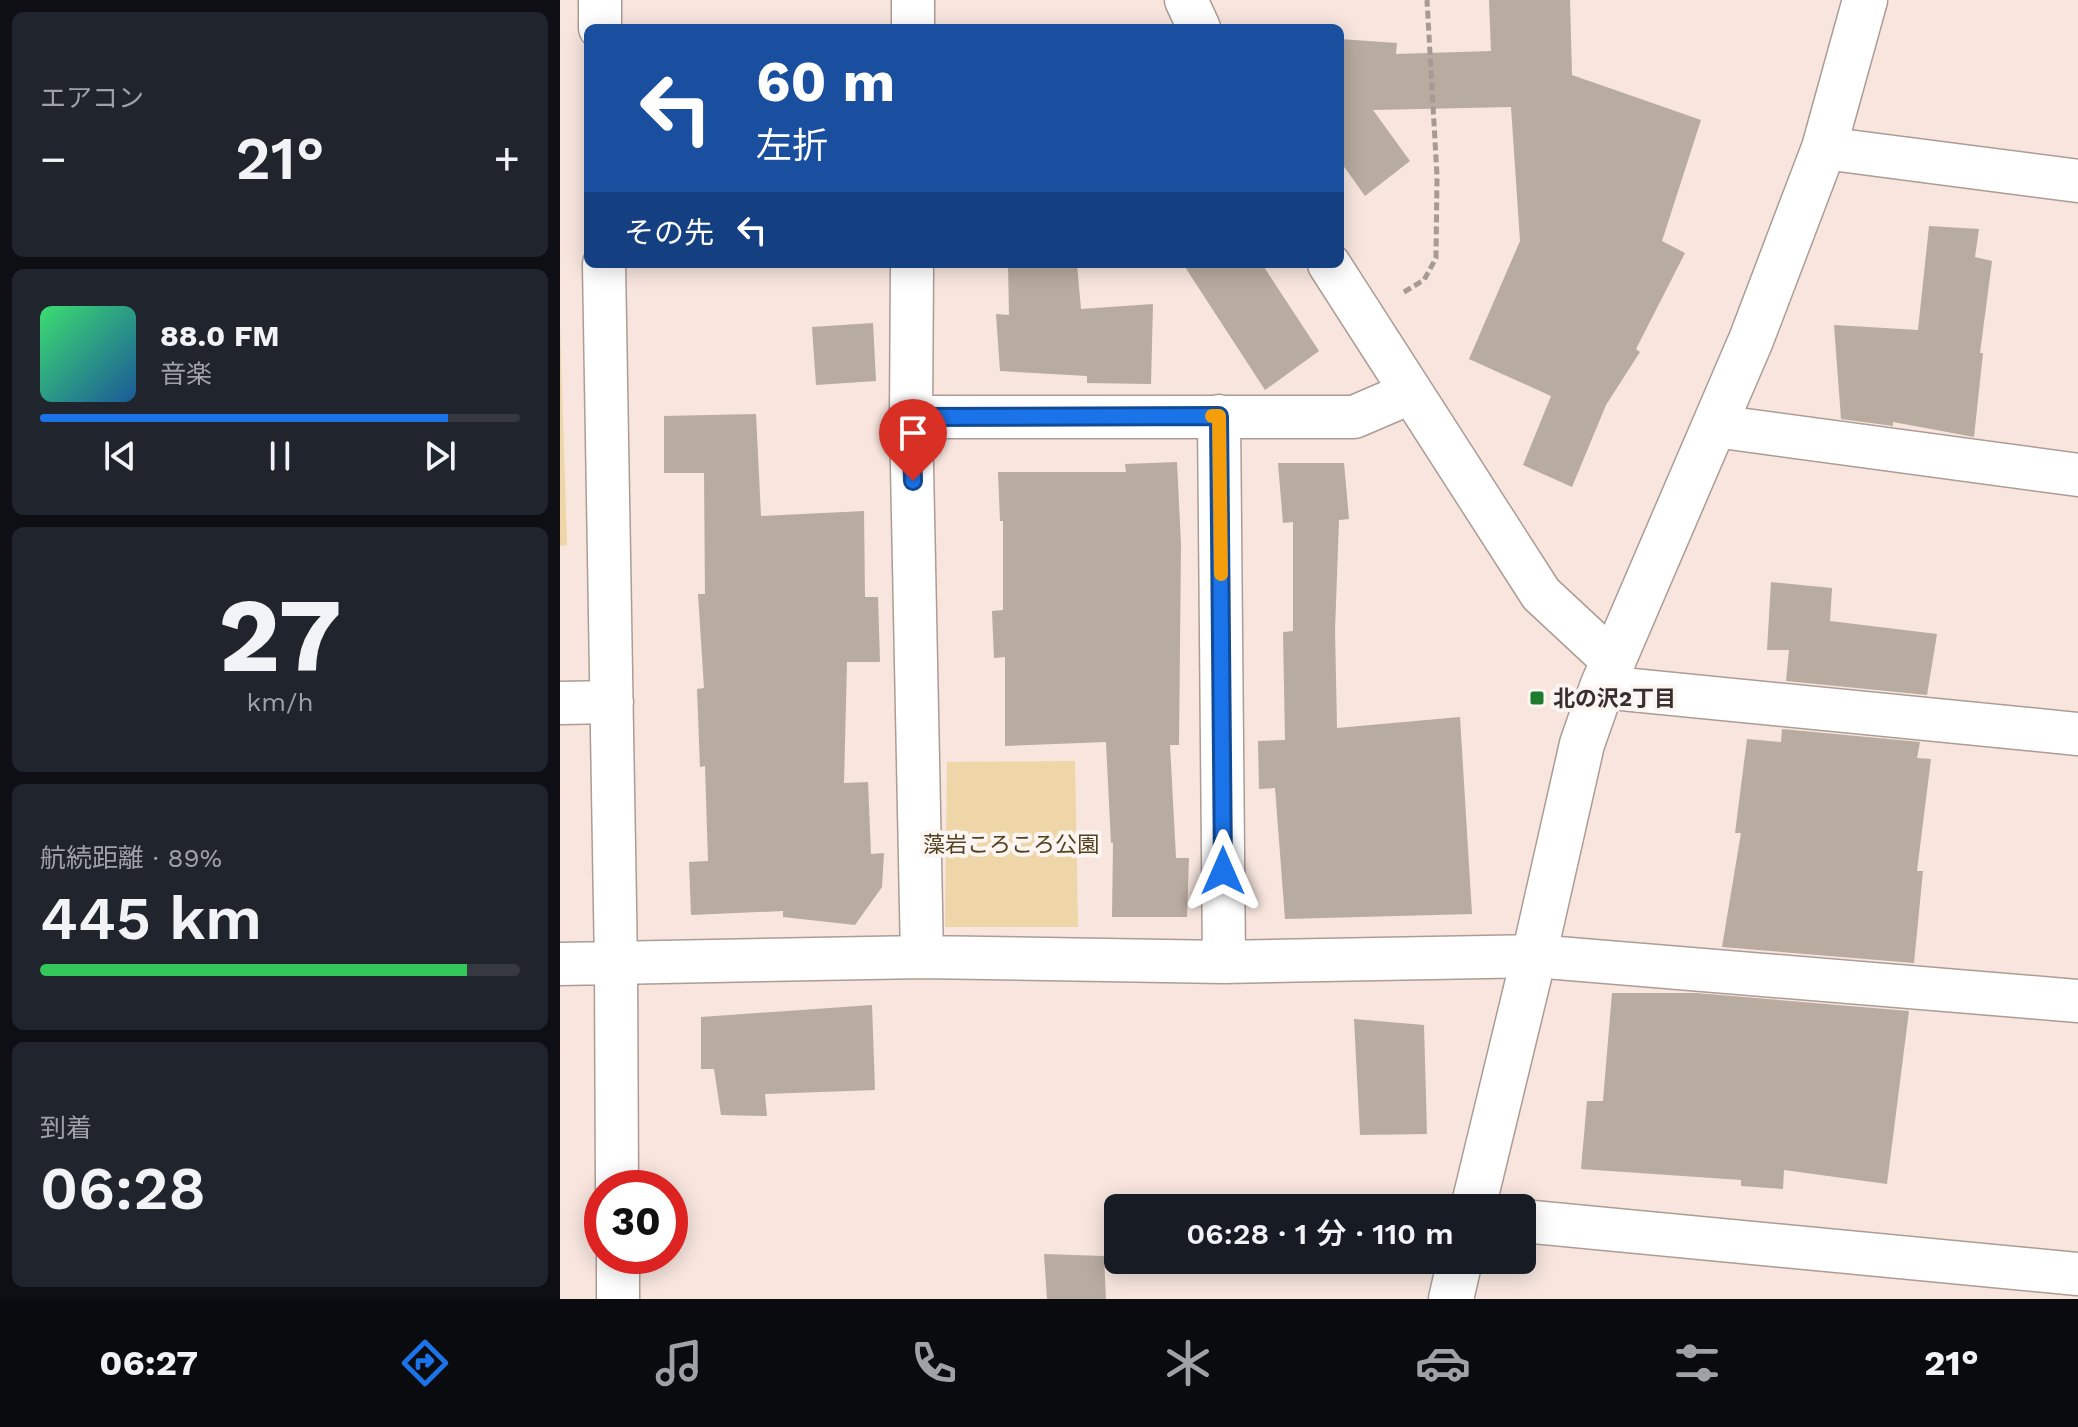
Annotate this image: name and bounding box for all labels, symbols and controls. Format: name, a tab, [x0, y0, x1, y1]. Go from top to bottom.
text: 60 m	[756, 49, 895, 115]
icon: left	[624, 56, 728, 160]
text: エアコン	[40, 83, 144, 113]
text: 21°	[235, 123, 325, 194]
text: 左折	[756, 125, 828, 167]
text: −	[40, 133, 67, 185]
text: +	[493, 133, 520, 185]
icon: left	[730, 208, 774, 252]
text: その先	[624, 215, 714, 250]
text: 88.0 FM	[160, 318, 280, 353]
text: 音楽	[160, 359, 212, 389]
pin	[879, 399, 947, 481]
icon: arrive	[891, 411, 935, 455]
icon: previous	[98, 434, 142, 478]
icon: pause	[258, 434, 302, 478]
icon: next	[418, 434, 462, 478]
text: 27	[218, 574, 342, 696]
place label: 北の沢2丁目	[1553, 686, 1676, 711]
text: km/h	[247, 687, 313, 717]
marker: 北の沢2丁目	[1528, 689, 1546, 707]
position arrow	[1181, 829, 1265, 913]
park label: 藻岩ころころ公園	[923, 832, 1099, 857]
text: 航続距離 · 89%	[40, 843, 222, 873]
text: 445 km	[40, 883, 262, 954]
text: 到着	[40, 1113, 92, 1143]
text: 06:28	[40, 1153, 206, 1224]
speed limit sign: 30	[584, 1170, 688, 1274]
text: 06:28 · 1 分 · 110 m	[1186, 1216, 1454, 1251]
icon: directions	[397, 1335, 453, 1391]
icon: music	[651, 1335, 707, 1391]
icon: phone	[906, 1335, 962, 1391]
icon: climate	[1160, 1335, 1216, 1391]
icon: car	[1415, 1335, 1471, 1391]
icon: filters	[1669, 1335, 1725, 1391]
text: 06:27	[99, 1342, 198, 1384]
text: 21°	[1924, 1342, 1979, 1384]

